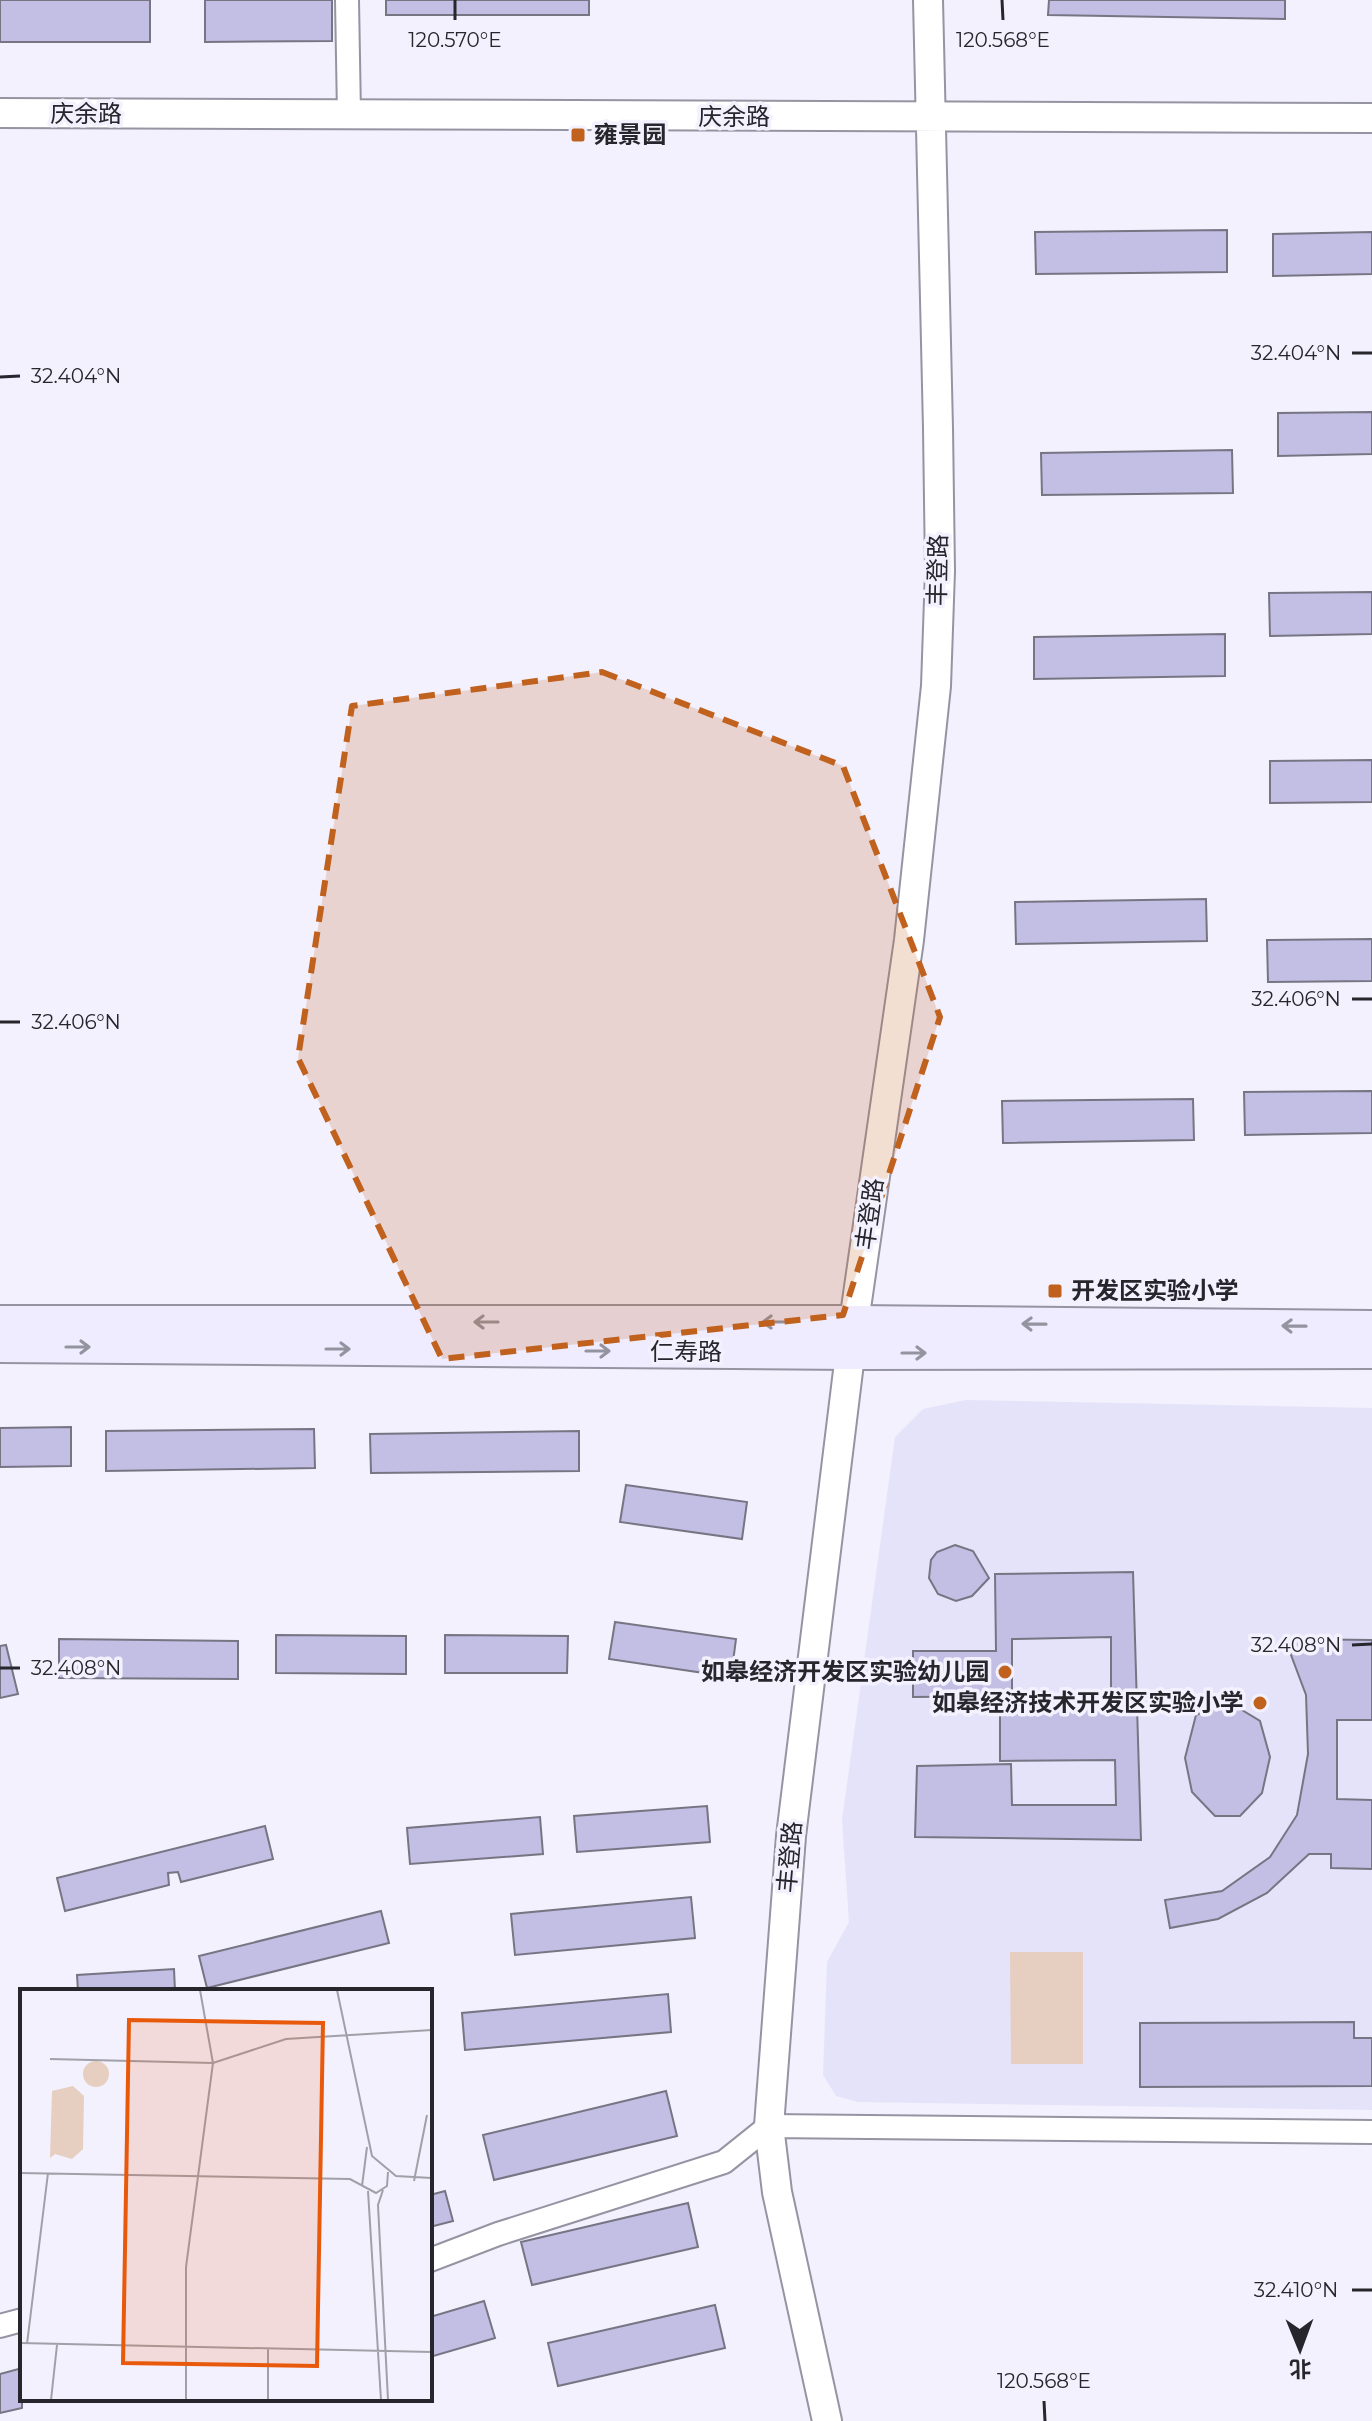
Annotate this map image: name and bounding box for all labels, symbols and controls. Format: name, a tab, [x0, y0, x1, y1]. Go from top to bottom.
text: 120.570°E	[408, 28, 502, 52]
text: 120.568°E	[956, 28, 1050, 52]
street label: 庆余路	[50, 99, 122, 128]
street label: 庆余路	[698, 102, 770, 131]
place label: 雍景园	[594, 120, 666, 149]
marker: 雍景园	[569, 126, 587, 144]
text: 32.404°N	[1251, 341, 1341, 365]
text: 32.404°N	[31, 364, 121, 388]
street label: 丰登路	[922, 534, 953, 606]
text: 32.406°N	[1251, 987, 1341, 1011]
text: 32.406°N	[31, 1010, 121, 1034]
street label: 丰登路	[850, 1176, 889, 1252]
place label: 开发区实验小学	[1071, 1276, 1239, 1305]
marker: 开发区实验小学	[1046, 1282, 1064, 1300]
one-way arrow	[473, 1314, 500, 1330]
one-way arrow	[761, 1314, 788, 1330]
one-way arrow	[1021, 1316, 1048, 1331]
one-way arrow	[1281, 1318, 1308, 1334]
street label: 仁寿路	[650, 1337, 722, 1366]
one-way arrow	[64, 1339, 91, 1355]
one-way arrow	[324, 1341, 351, 1357]
one-way arrow	[584, 1343, 611, 1359]
one-way arrow	[900, 1345, 927, 1361]
text: 32.408°N	[1251, 1633, 1341, 1657]
text: 32.408°N	[31, 1656, 121, 1680]
place label: 如皋经济开发区实验幼儿园	[701, 1657, 989, 1686]
marker: 如皋经济开发区实验幼儿园	[996, 1663, 1014, 1681]
place label: 如皋经济技术开发区实验小学	[932, 1688, 1244, 1717]
marker: 如皋经济技术开发区实验小学	[1251, 1694, 1269, 1712]
street label: 丰登路	[772, 1820, 807, 1894]
inset map	[20, 1989, 432, 2401]
text: 32.410°N	[1254, 2278, 1338, 2302]
north arrow	[1260, 2309, 1340, 2389]
text: 北	[1289, 2355, 1312, 2382]
text: 120.568°E	[997, 2369, 1091, 2393]

